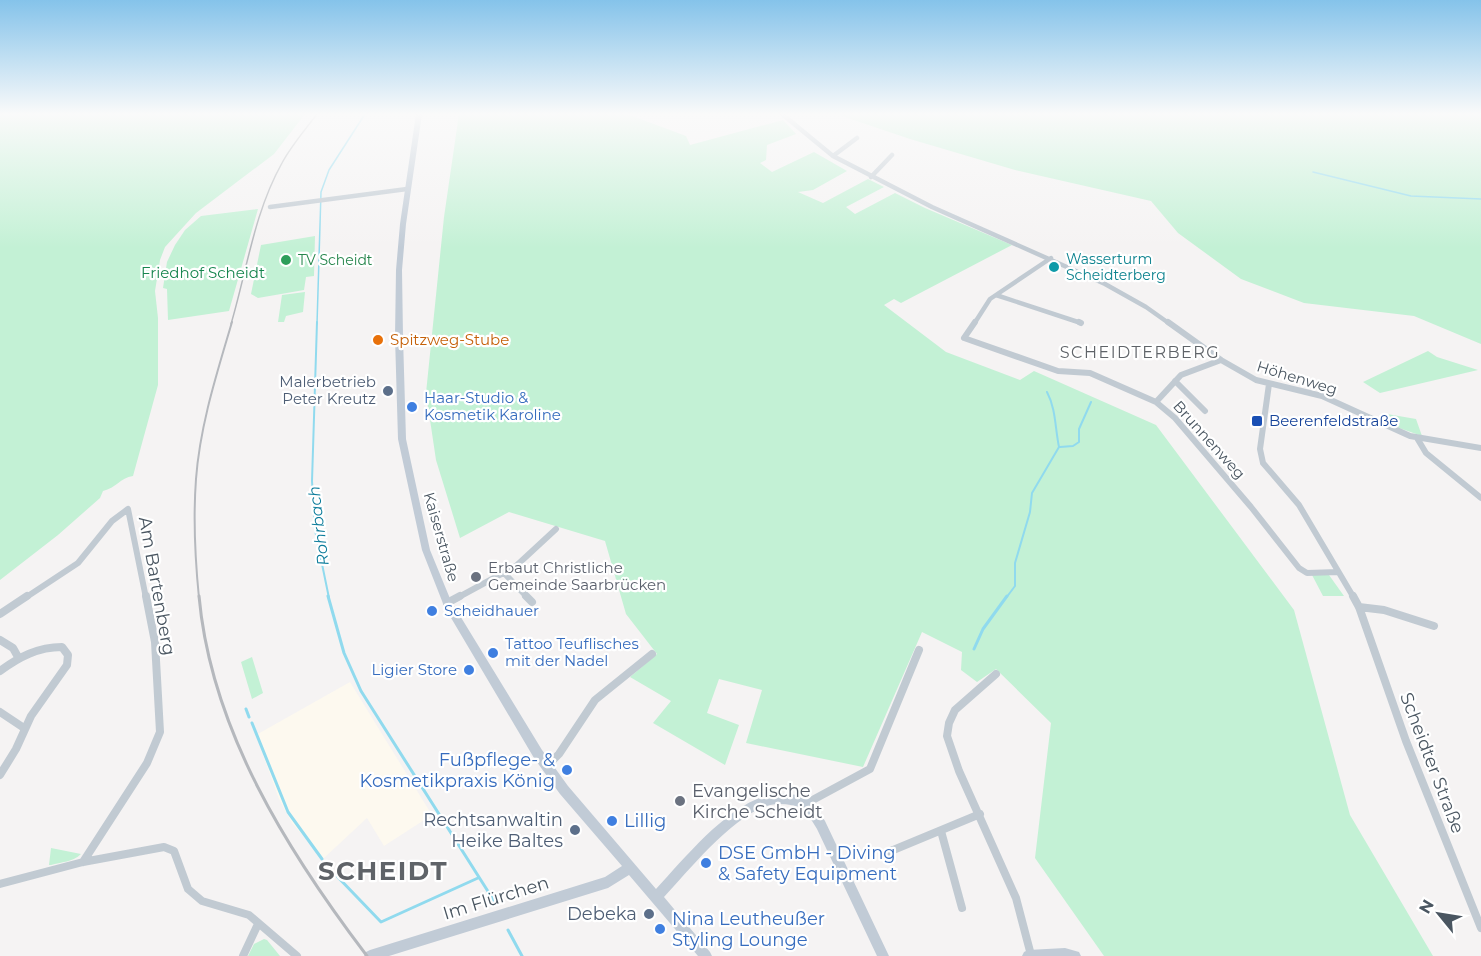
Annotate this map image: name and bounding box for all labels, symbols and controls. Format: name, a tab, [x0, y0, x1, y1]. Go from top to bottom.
place label: Wasserturm Scheidterberg	[1066, 250, 1166, 284]
place label: TV Scheidt	[298, 251, 373, 269]
marker: TV Scheidt	[279, 253, 293, 267]
marker: Wasserturm Scheidterberg	[1047, 260, 1061, 274]
park label: Friedhof Scheidt	[141, 263, 265, 282]
place label: Spitzweg-Stube	[390, 330, 509, 349]
marker: Spitzweg-Stube	[371, 333, 385, 347]
district label: SCHEIDTERBERG	[1060, 343, 1220, 362]
street label: Höhenweg	[1255, 356, 1340, 399]
place label: Malerbetrieb Peter Kreutz	[279, 372, 376, 408]
marker: Malerbetrieb Peter Kreutz	[381, 384, 395, 398]
place label: Haar-Studio & Kosmetik Karoline	[424, 388, 561, 424]
street label: Brunnenweg	[1169, 397, 1250, 483]
marker: Haar-Studio & Kosmetik Karoline	[405, 400, 419, 414]
place label: Beerenfeldstraße	[1269, 411, 1398, 430]
marker: Beerenfeldstraße	[1250, 414, 1264, 428]
water label: Rohrbach	[304, 485, 333, 567]
street label: Kaiserstraße	[420, 490, 463, 584]
street label: Am Bartenberg	[134, 515, 180, 657]
place label: Erbaut Christliche Gemeinde Saarbrücken	[488, 558, 666, 594]
marker: Erbaut Christliche Gemeinde Saarbrücken	[469, 570, 483, 584]
place label: Scheidhauer	[444, 601, 539, 620]
marker: Scheidhauer	[425, 604, 439, 618]
place label: Tattoo Teuflisches mit der Nadel	[505, 634, 639, 670]
marker: Tattoo Teuflisches mit der Nadel	[486, 646, 500, 660]
place label: Ligier Store	[371, 660, 457, 679]
marker: Ligier Store	[462, 663, 476, 677]
street label: Scheidter Straße	[1395, 689, 1469, 837]
place label: Fußpflege- & Kosmetikpraxis König	[360, 749, 555, 792]
marker: Fußpflege- & Kosmetikpraxis König	[560, 763, 574, 777]
place label: Evangelische Kirche Scheidt	[692, 780, 823, 823]
marker: Evangelische Kirche Scheidt	[673, 794, 687, 808]
place label: Rechtsanwaltin Heike Baltes	[423, 809, 563, 852]
place label: Lillig	[624, 810, 666, 832]
marker: Lillig	[605, 814, 619, 828]
marker: Rechtsanwaltin Heike Baltes	[568, 823, 582, 837]
place label: DSE GmbH - Diving & Safety Equipment	[718, 842, 897, 885]
district label: SCHEIDT	[318, 855, 448, 887]
marker: DSE GmbH - Diving & Safety Equipment	[699, 856, 713, 870]
street label: Im Flürchen	[440, 871, 552, 925]
north arrow	[1409, 884, 1469, 944]
text: N	[1415, 896, 1438, 917]
place label: Debeka	[567, 903, 637, 925]
marker: Debeka	[642, 907, 656, 921]
place label: Nina Leutheußer Styling Lounge	[672, 908, 825, 951]
marker: Nina Leutheußer Styling Lounge	[653, 922, 667, 936]

